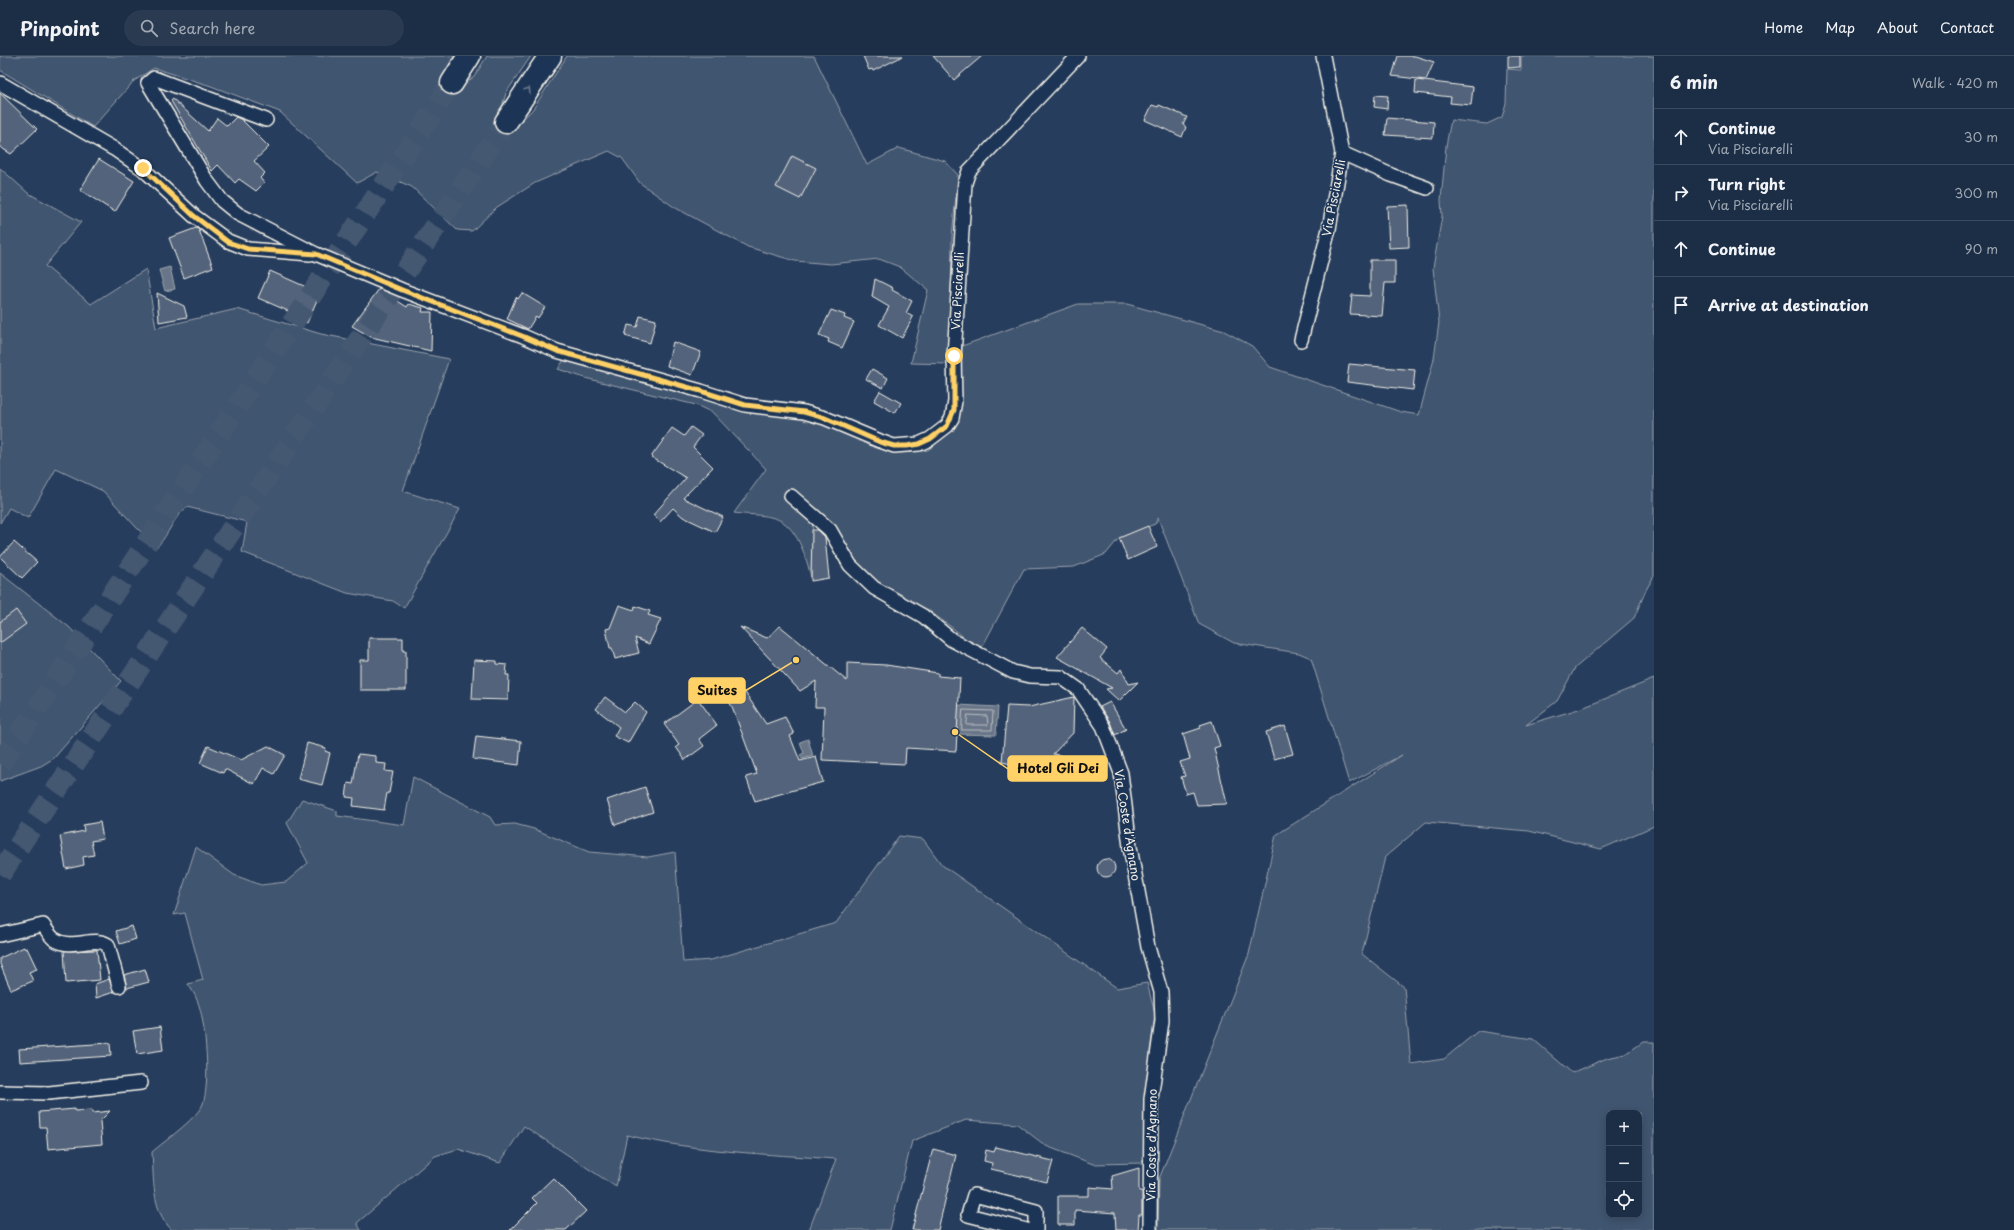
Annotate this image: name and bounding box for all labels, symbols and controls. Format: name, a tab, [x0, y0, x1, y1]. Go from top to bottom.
search box	[124, 10, 404, 46]
text: Pinpoint	[20, 14, 100, 42]
text: Search here	[170, 16, 255, 39]
icon: search	[138, 17, 160, 39]
text: Home	[1764, 17, 1803, 38]
text: Map	[1825, 17, 1855, 38]
text: About	[1877, 17, 1918, 38]
text: Contact	[1940, 17, 1994, 38]
text: 6 min	[1670, 69, 1718, 95]
text: Walk · 420 m	[1912, 73, 1998, 92]
one-way arrow	[523, 87, 530, 94]
text: Continue	[1708, 116, 1776, 139]
icon: ahead	[1670, 126, 1692, 148]
text: 30 m	[1964, 127, 1998, 146]
text: Via Pisciarelli	[1708, 139, 1793, 158]
street label: Via Pisciarelli	[1317, 158, 1349, 238]
route end	[134, 159, 152, 177]
text: Turn right	[1708, 172, 1785, 195]
icon: right	[1670, 182, 1692, 204]
text: 300 m	[1954, 183, 1998, 202]
text: Via Pisciarelli	[1708, 195, 1793, 214]
text: Continue	[1708, 237, 1776, 260]
icon: ahead	[1670, 238, 1692, 260]
text: 90 m	[1965, 239, 1998, 258]
street label: Via Pisciarelli	[946, 251, 968, 331]
text: Arrive at destination	[1708, 293, 1869, 316]
icon: arrive	[1670, 294, 1692, 316]
route start	[945, 347, 963, 365]
callout: Suites	[689, 678, 745, 703]
text: Suites	[697, 680, 737, 699]
callout: Hotel Gli Dei	[1008, 756, 1107, 781]
text: Hotel Gli Dei	[1017, 758, 1099, 777]
street label: Via Coste d'Agnano	[1110, 768, 1146, 882]
street label: Via Coste d'Agnano	[1141, 1088, 1161, 1201]
map controls	[1606, 1110, 1642, 1218]
button: +	[1606, 1110, 1642, 1146]
button: −	[1606, 1146, 1642, 1182]
button: locate	[1606, 1182, 1642, 1218]

